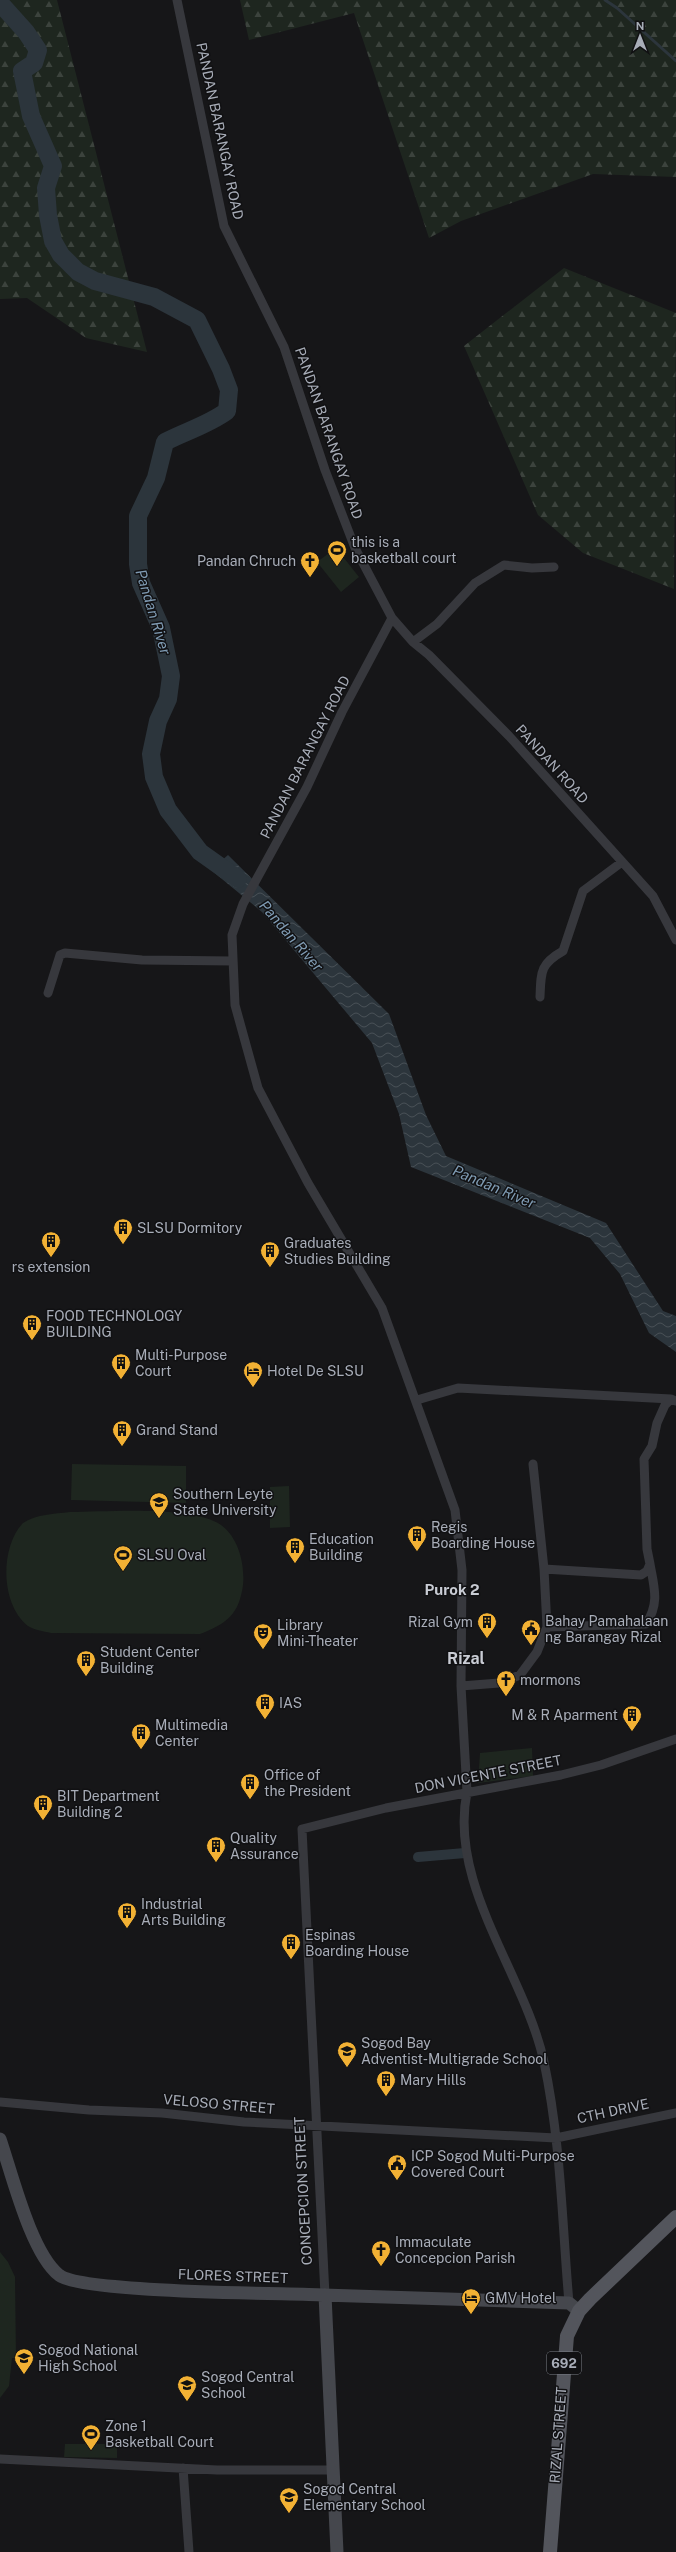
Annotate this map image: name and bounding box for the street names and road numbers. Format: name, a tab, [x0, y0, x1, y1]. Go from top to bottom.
street label: PANDAN BARANGAY ROAD	[193, 41, 247, 221]
street label: PANDAN BARANGAY ROAD	[292, 345, 366, 521]
street label: PANDAN BARANGAY ROAD	[257, 673, 353, 841]
street label: PANDAN ROAD	[512, 721, 592, 807]
street label: DON VICENTE STREET	[413, 1752, 563, 1796]
street label: VELOSO STREET	[162, 2091, 276, 2117]
street label: CTH DRIVE	[576, 2096, 650, 2126]
street label: CONCEPCION STREET	[291, 2116, 315, 2266]
street label: FLORES STREET	[178, 2266, 288, 2286]
road number: 692	[547, 2352, 581, 2374]
street label: RIZAL STREET	[547, 2386, 569, 2484]

